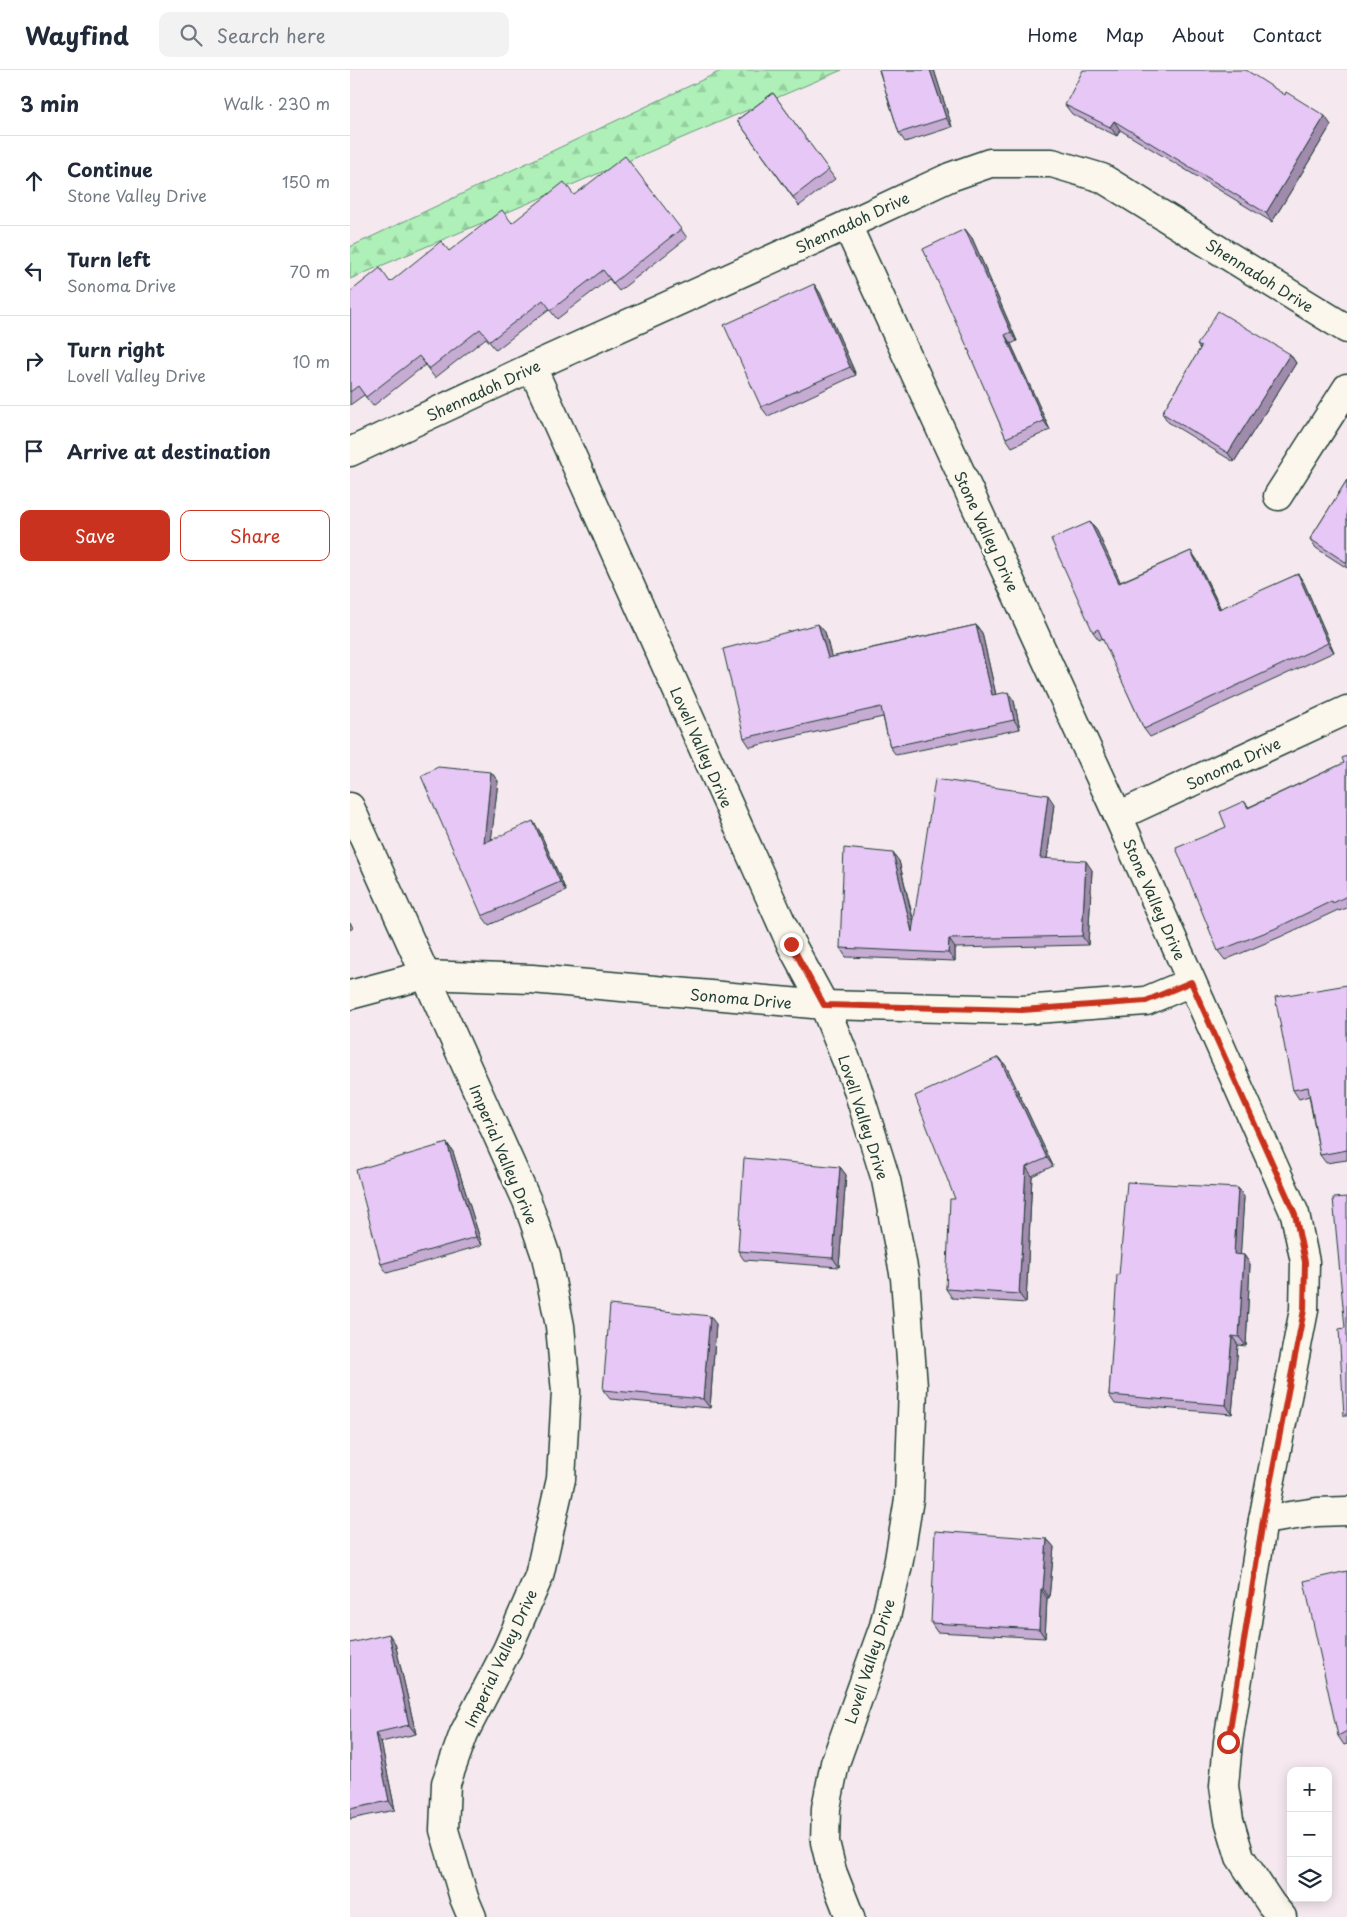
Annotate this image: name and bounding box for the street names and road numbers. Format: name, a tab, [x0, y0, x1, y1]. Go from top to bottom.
street label: Shennadoh Drive	[791, 185, 913, 258]
street label: Shennadoh Drive	[1202, 233, 1318, 317]
street label: Shennadoh Drive	[422, 353, 544, 426]
street label: Stone Valley Drive	[949, 467, 1025, 595]
street label: Lovell Valley Drive	[665, 683, 739, 811]
street label: Sonoma Drive	[1182, 731, 1284, 795]
street label: Stone Valley Drive	[1118, 834, 1192, 964]
street label: Sonoma Drive	[689, 982, 793, 1014]
street label: Lovell Valley Drive	[833, 1052, 895, 1182]
street label: Imperial Valley Drive	[464, 1080, 544, 1228]
street label: Imperial Valley Drive	[458, 1585, 542, 1731]
street label: Lovell Valley Drive	[838, 1596, 900, 1726]

